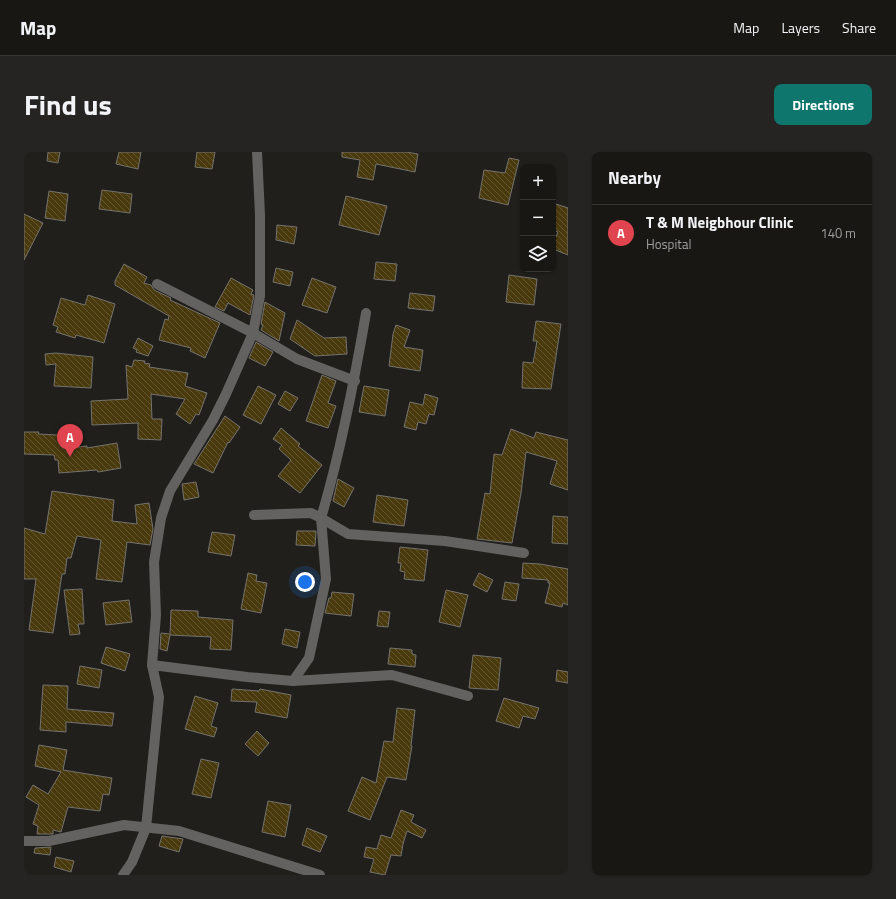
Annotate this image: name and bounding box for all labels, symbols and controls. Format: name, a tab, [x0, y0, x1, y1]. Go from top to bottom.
text: Map	[20, 13, 56, 42]
text: Map	[733, 17, 759, 38]
text: Layers	[781, 17, 820, 38]
text: Share	[842, 17, 876, 38]
text: Find us	[24, 83, 112, 126]
button: Directions	[774, 84, 872, 125]
map controls	[520, 164, 556, 272]
button: +	[520, 164, 556, 200]
text: Nearby	[608, 165, 661, 191]
button: −	[520, 200, 556, 236]
text: T & M Neigbhour Clinic	[646, 211, 794, 234]
text: A	[617, 223, 625, 243]
text: 140 m	[820, 223, 856, 243]
text: Hospital	[646, 234, 691, 254]
button: layers	[520, 236, 556, 272]
pin: A	[57, 424, 83, 457]
your location	[295, 572, 315, 592]

